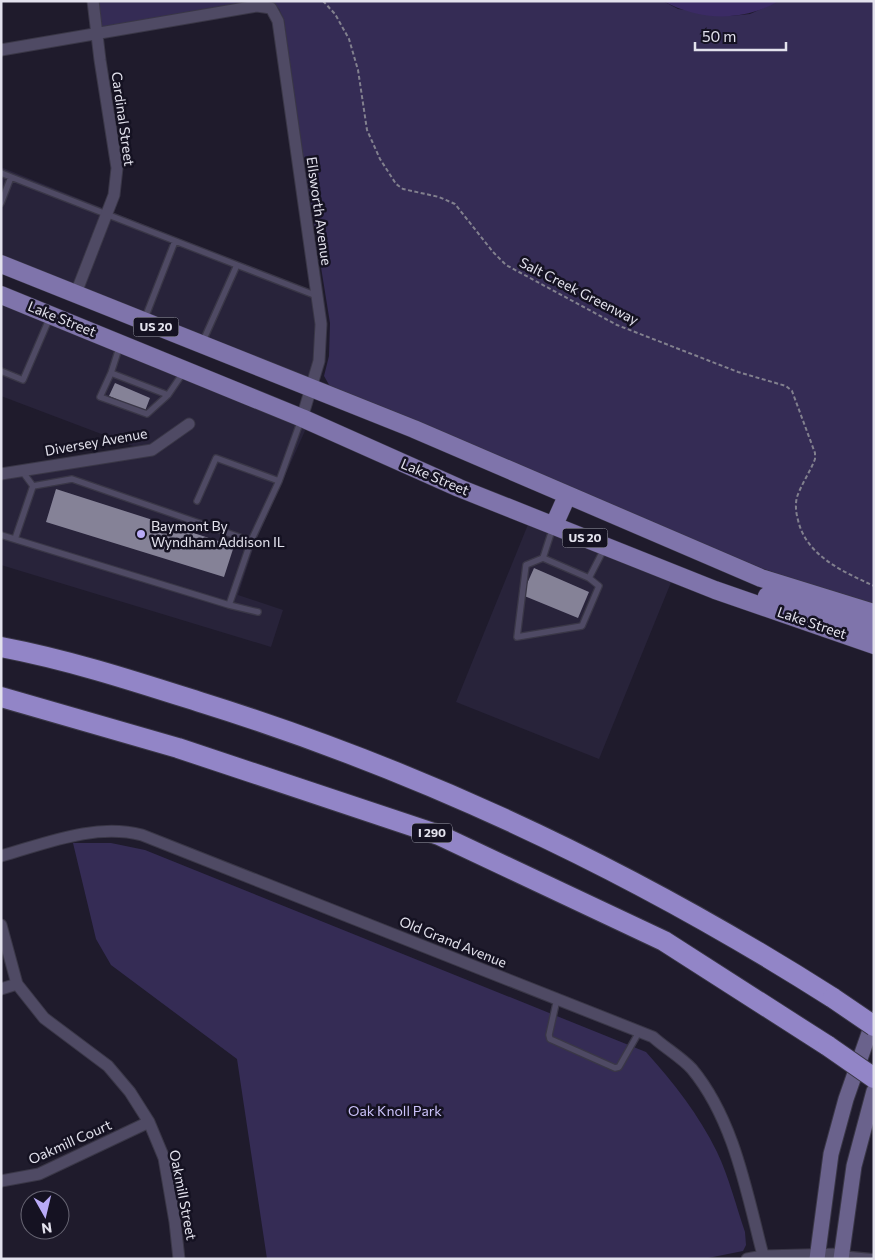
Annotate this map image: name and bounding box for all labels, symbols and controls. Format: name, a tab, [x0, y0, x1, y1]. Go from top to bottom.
scale bar	[695, 20, 786, 52]
text: 50 m	[702, 27, 736, 45]
street label: Cardinal Street	[108, 71, 139, 167]
street label: Ellsworth Avenue	[303, 155, 336, 266]
street label: Salt Creek Greenway	[517, 253, 642, 328]
street label: Lake Street	[26, 297, 99, 340]
road number: US 20	[134, 318, 178, 337]
street label: Diversey Avenue	[43, 424, 148, 459]
street label: Lake Street	[399, 455, 472, 499]
place label: Baymont By Wyndham Addison IL	[151, 517, 285, 550]
marker: Baymont By Wyndham Addison IL	[135, 528, 147, 540]
road number: US 20	[562, 528, 608, 548]
street label: Lake Street	[775, 603, 849, 642]
road number: I 290	[412, 824, 452, 842]
street label: Old Grand Avenue	[397, 912, 509, 971]
park label: Oak Knoll Park	[348, 1102, 442, 1119]
street label: Oakmill Court	[26, 1116, 114, 1167]
street label: Oakmill Street	[166, 1148, 201, 1242]
north arrow	[20, 1190, 70, 1240]
text: N	[40, 1219, 53, 1238]

